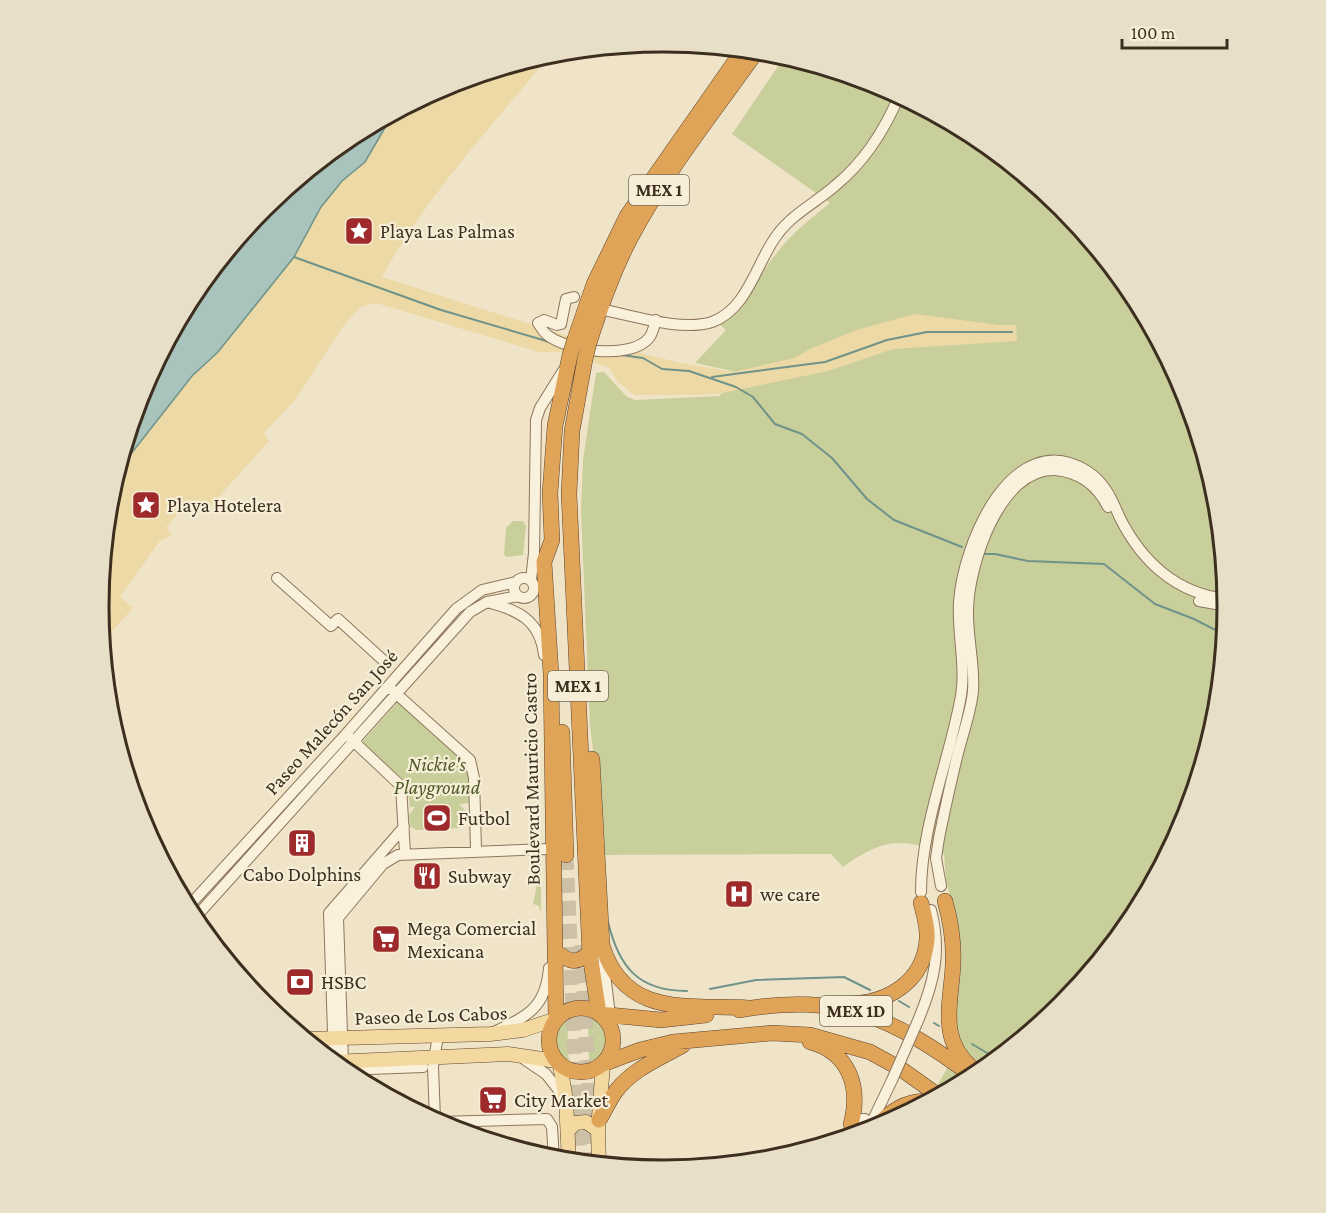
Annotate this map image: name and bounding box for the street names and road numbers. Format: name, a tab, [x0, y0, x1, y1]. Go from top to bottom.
road number: MEX 1	[629, 175, 689, 205]
street label: Paseo Malecón San José	[260, 645, 403, 800]
road number: MEX 1	[548, 671, 608, 701]
street label: Boulevard Mauricio Castro	[518, 672, 544, 886]
road number: MEX 1D	[820, 996, 892, 1026]
street label: Paseo de Los Cabos	[354, 1001, 508, 1029]

